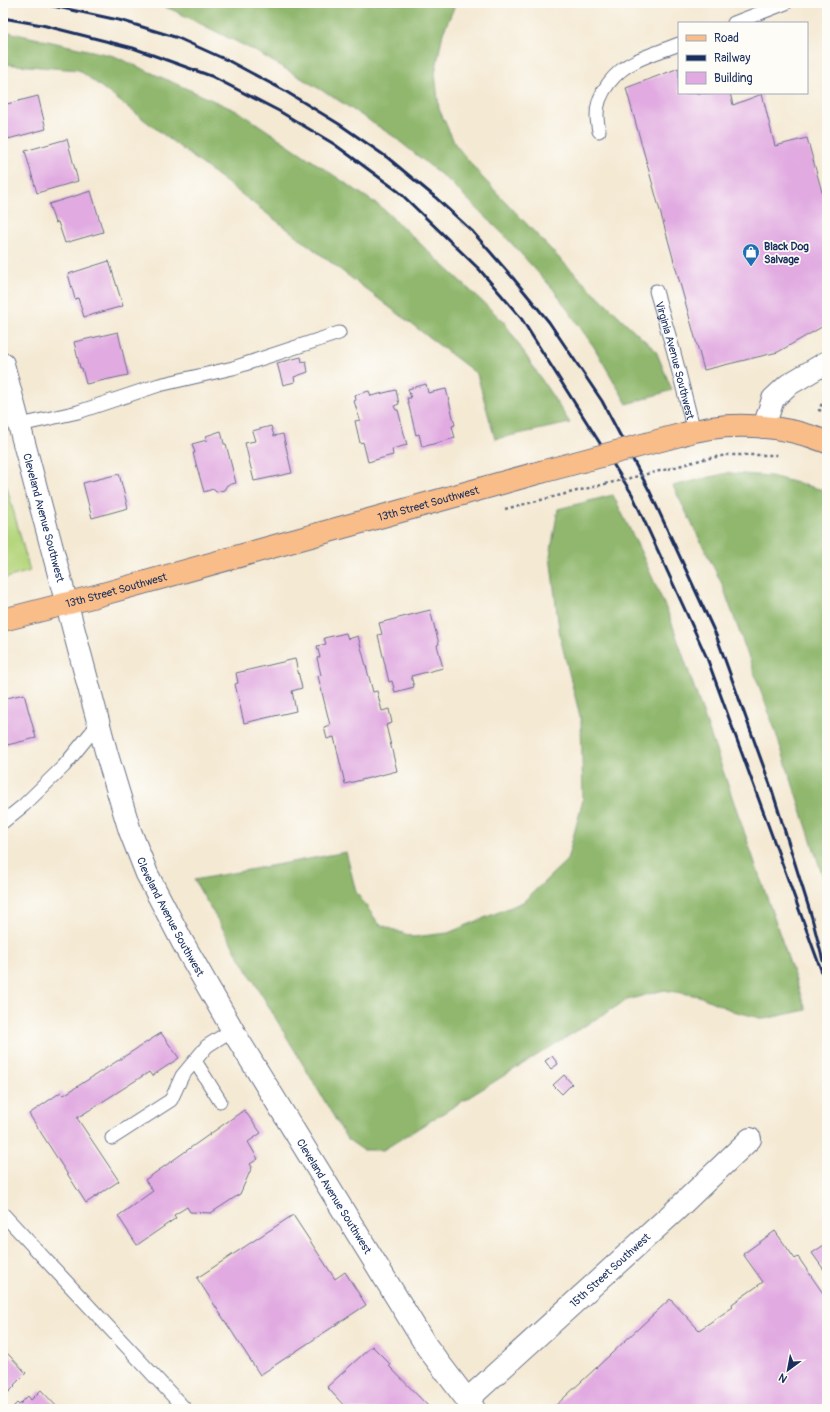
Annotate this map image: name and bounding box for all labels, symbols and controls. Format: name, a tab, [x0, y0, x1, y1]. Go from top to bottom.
legend	[678, 22, 808, 94]
text: Road	[714, 31, 739, 46]
text: Railway	[714, 51, 750, 66]
text: Building	[714, 71, 753, 86]
place label: Black Dog Salvage	[764, 240, 809, 266]
shop icon: Black Dog Salvage	[741, 242, 761, 267]
street label: Virginia Avenue Southwest	[653, 300, 697, 421]
street label: Cleveland Avenue Southwest	[21, 452, 67, 584]
street label: 13th Street Southwest	[376, 483, 481, 524]
street label: 13th Street Southwest	[64, 570, 169, 610]
street label: Cleveland Avenue Southwest	[134, 855, 207, 979]
street label: Cleveland Avenue Southwest	[294, 1136, 375, 1257]
street label: 15th Street Southwest	[567, 1230, 653, 1310]
north arrow	[768, 1350, 808, 1390]
text: N	[776, 1370, 790, 1386]

